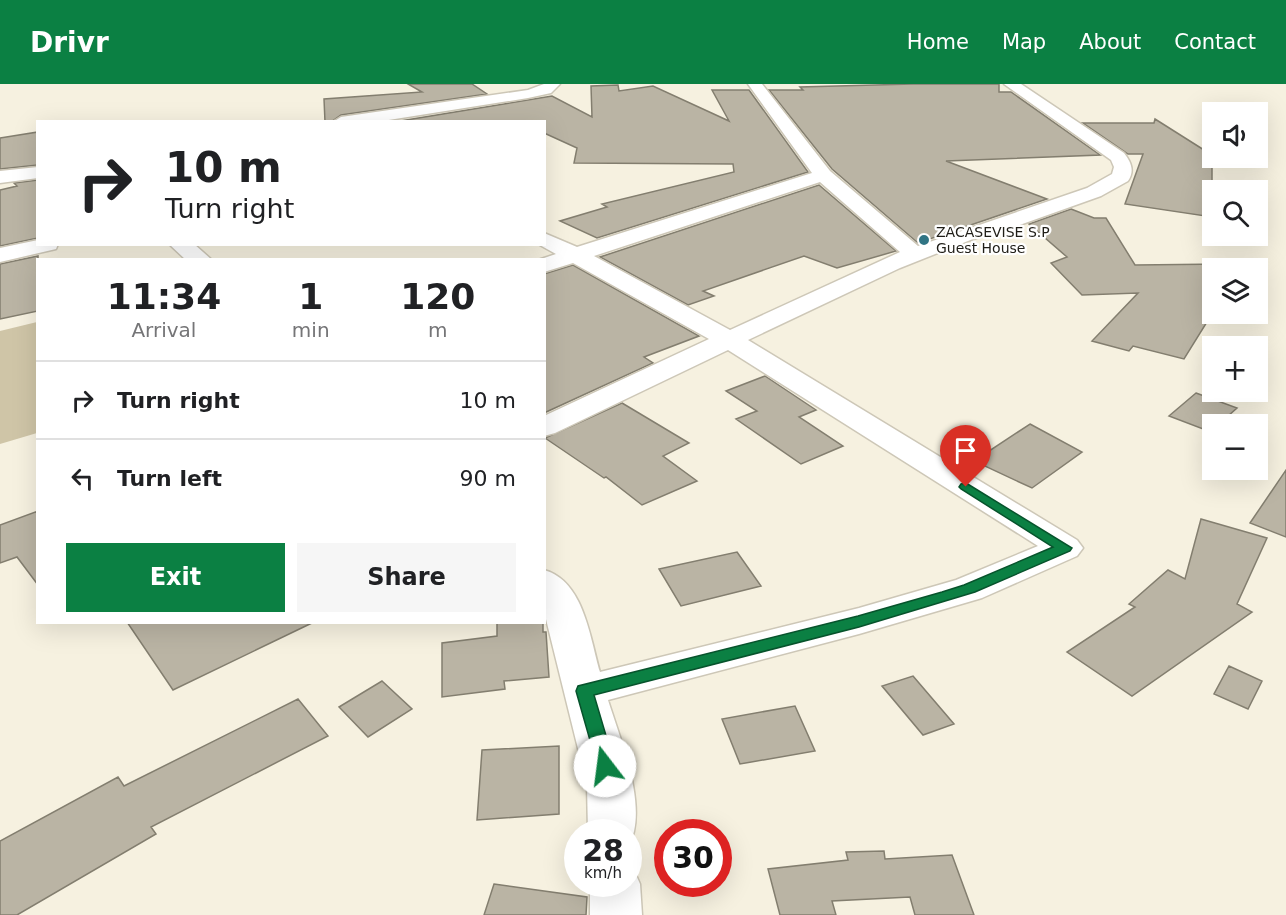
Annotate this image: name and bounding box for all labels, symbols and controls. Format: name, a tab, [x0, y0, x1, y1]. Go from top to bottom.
text: Drivr	[30, 26, 109, 59]
text: Home	[907, 30, 969, 54]
text: Map	[1002, 30, 1046, 54]
text: About	[1079, 30, 1141, 54]
text: Contact	[1174, 30, 1256, 54]
map controls	[1202, 102, 1268, 480]
button: sound	[1202, 102, 1268, 168]
text: 10 m	[165, 143, 282, 192]
icon: right	[66, 144, 144, 222]
button: search	[1202, 180, 1268, 246]
text: Turn right	[165, 193, 294, 224]
place label: ZACASEVISE S.P Guest House	[936, 224, 1050, 256]
marker: ZACASEVISE S.P Guest House	[917, 233, 931, 247]
button: layers	[1202, 258, 1268, 324]
text: 11:34	[107, 276, 221, 317]
text: 1	[298, 276, 323, 317]
text: 120	[400, 276, 475, 317]
text: Arrival	[131, 318, 196, 342]
text: min	[292, 318, 330, 342]
text: m	[428, 318, 448, 342]
button: +	[1202, 336, 1268, 402]
icon: right	[66, 384, 99, 417]
text: Turn right	[117, 388, 240, 413]
text: 10 m	[460, 388, 516, 413]
button: −	[1202, 414, 1268, 480]
pin	[940, 425, 991, 487]
icon: arrive	[949, 434, 982, 467]
icon: left	[66, 462, 99, 495]
text: Turn left	[117, 466, 222, 491]
text: 90 m	[460, 466, 516, 491]
button: Exit	[66, 543, 285, 612]
button: Share	[297, 543, 516, 612]
position arrow	[573, 734, 637, 798]
speed limit sign: 30	[654, 819, 732, 897]
text: 28	[582, 833, 624, 868]
text: km/h	[584, 864, 622, 882]

